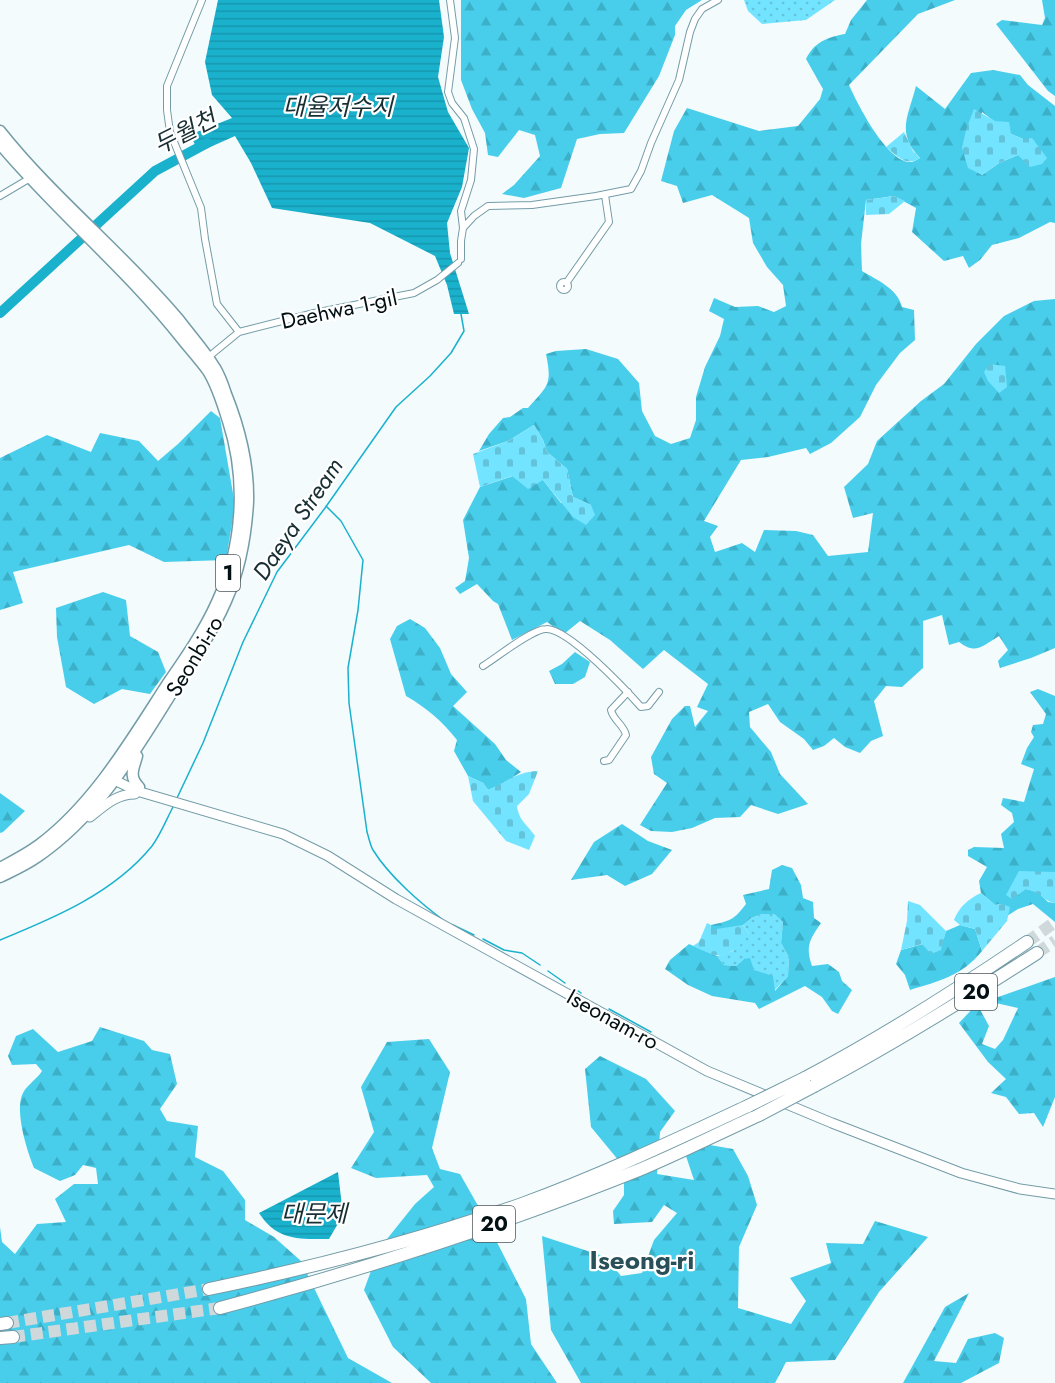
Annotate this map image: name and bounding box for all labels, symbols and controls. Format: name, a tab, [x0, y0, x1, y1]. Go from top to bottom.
water label: 대율저수지	[283, 89, 395, 124]
water label: 두월천	[147, 100, 225, 162]
street label: Daehwa 1-gil	[278, 281, 400, 337]
water label: Daeya Stream	[244, 451, 351, 587]
road number: 1	[216, 555, 240, 591]
street label: Seonbi-ro	[157, 610, 231, 702]
road number: 20	[955, 974, 997, 1010]
street label: Iseonam-ro	[561, 981, 665, 1057]
water label: 대문제	[281, 1196, 350, 1231]
road number: 20	[473, 1206, 515, 1242]
district label: Iseong-ri	[590, 1241, 694, 1279]

